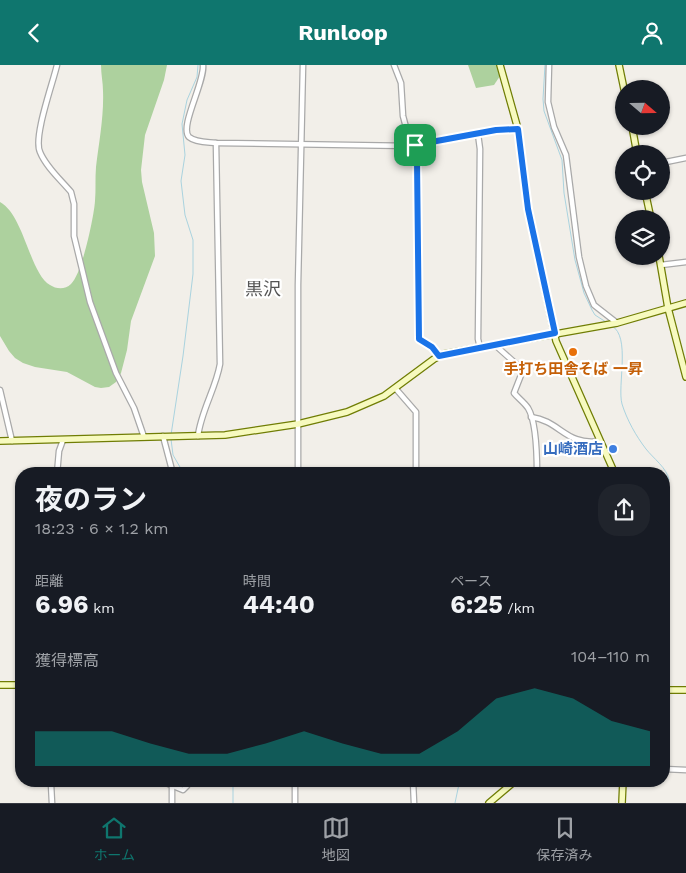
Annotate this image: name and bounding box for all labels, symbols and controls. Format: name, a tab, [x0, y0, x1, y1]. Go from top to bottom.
icon: back	[20, 19, 48, 47]
icon: person	[638, 19, 666, 47]
text: Runloop	[298, 20, 388, 45]
north arrow	[615, 80, 670, 135]
map controls	[615, 80, 670, 265]
pin	[394, 124, 436, 166]
icon: arrive	[401, 131, 429, 159]
button: locate	[615, 145, 670, 200]
button: layers	[615, 210, 670, 265]
district label: 黒沢	[245, 278, 281, 299]
marker: 手打ち田舎そば 一昇	[567, 346, 579, 358]
place label: 手打ち田舎そば 一昇	[503, 360, 643, 378]
place label: 山崎酒店	[543, 440, 603, 458]
marker: 山崎酒店	[607, 443, 619, 455]
text: 夜のラン	[35, 483, 147, 516]
button: share	[598, 484, 650, 536]
text: 18:23 · 6 × 1.2 km	[35, 519, 169, 538]
text: 距離	[35, 573, 63, 589]
text: 時間	[243, 573, 271, 589]
text: ペース	[450, 573, 492, 589]
text: 6.96	[35, 590, 88, 619]
text: 44:40	[243, 590, 315, 619]
text: 6:25	[450, 590, 503, 619]
text: km	[88, 600, 115, 616]
text: /km	[503, 600, 535, 616]
text: 104–110 m	[571, 647, 650, 666]
text: 獲得標高	[35, 651, 99, 670]
tab: ホーム	[93, 814, 135, 864]
tab: 地図	[322, 814, 350, 864]
tab: 保存済み	[537, 814, 593, 864]

